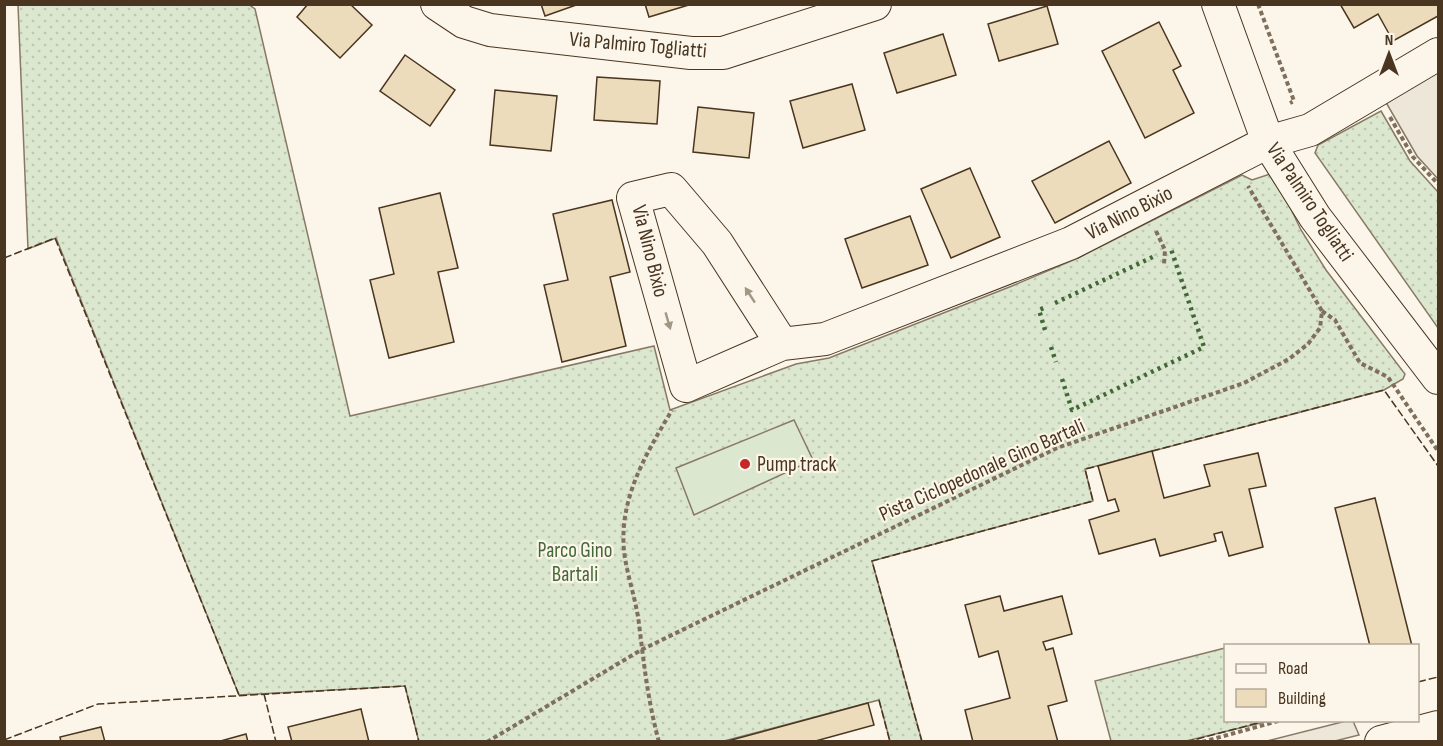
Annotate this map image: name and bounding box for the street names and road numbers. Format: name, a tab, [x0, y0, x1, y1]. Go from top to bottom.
street label: Via Palmiro Togliatti	[568, 27, 708, 63]
street label: Via Palmiro Togliatti	[1261, 138, 1359, 266]
street label: Via Nino Bixio	[1081, 180, 1177, 246]
street label: Via Nino Bixio	[626, 202, 674, 300]
street label: Pista Ciclopedonale Gino Bartali	[875, 413, 1089, 527]

